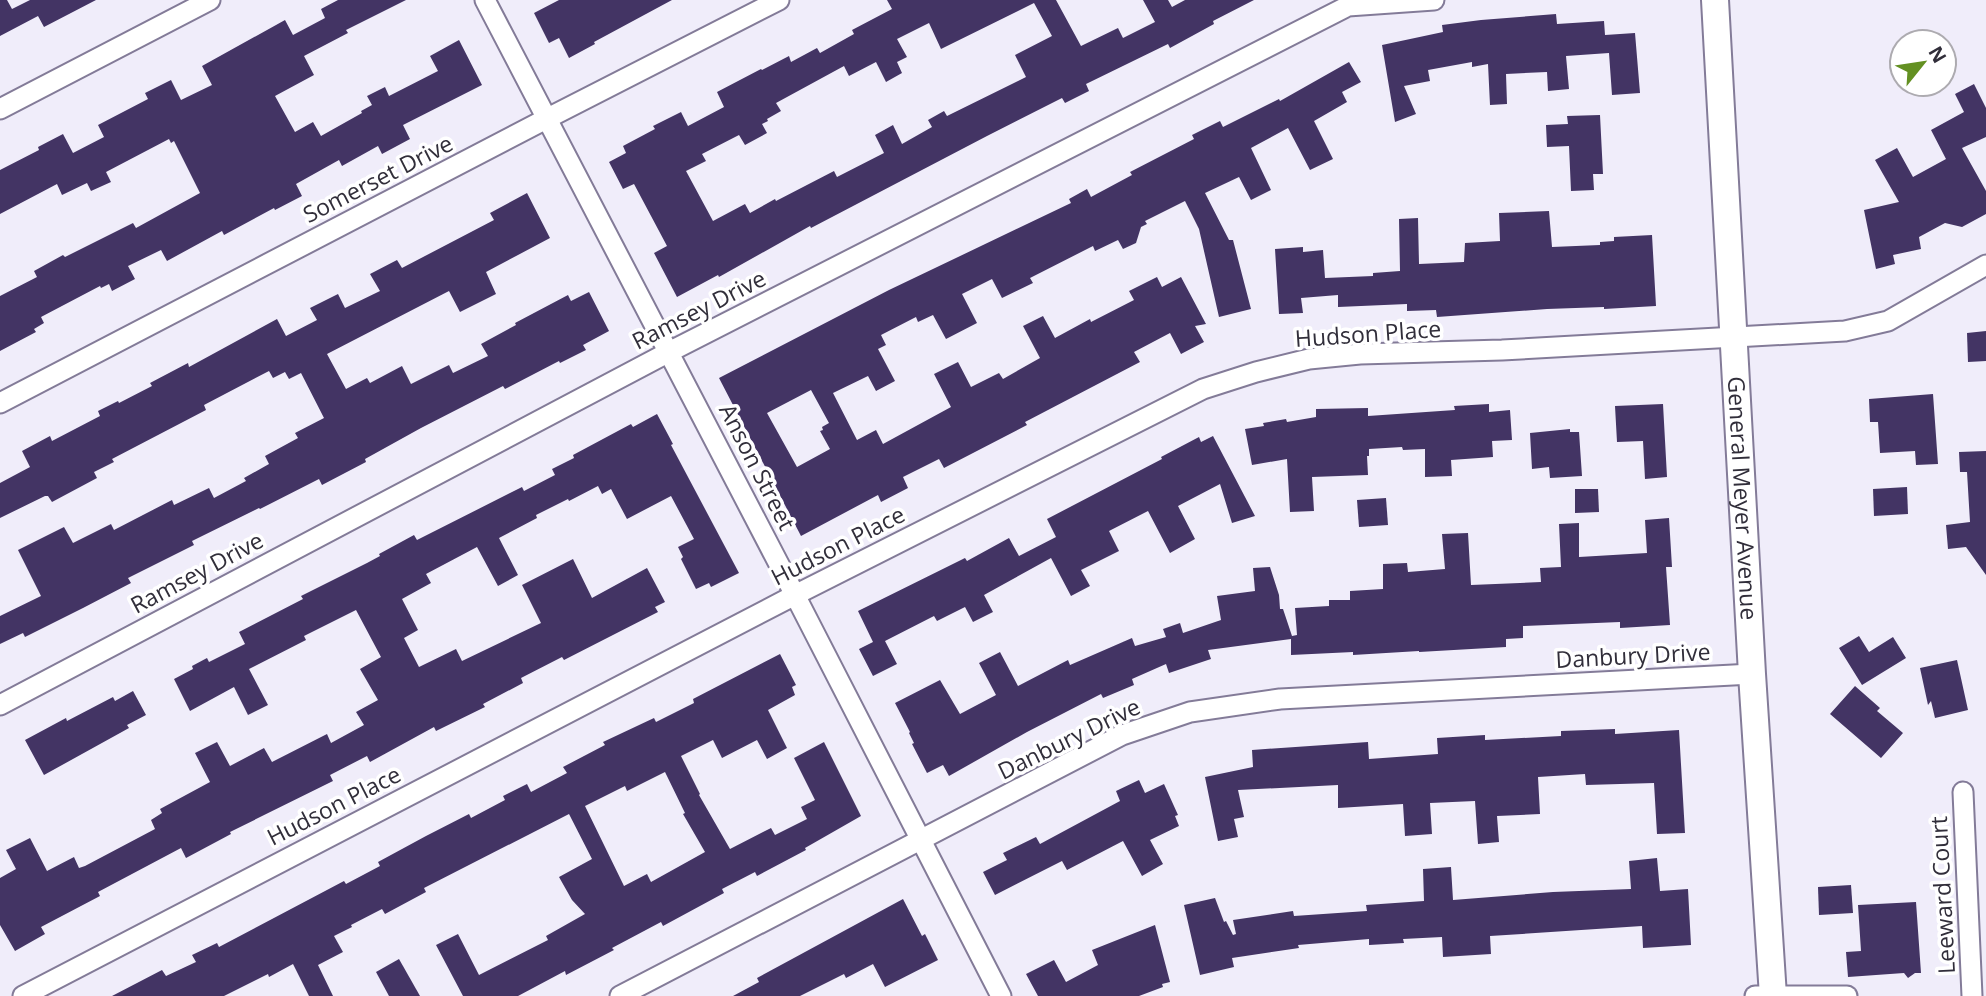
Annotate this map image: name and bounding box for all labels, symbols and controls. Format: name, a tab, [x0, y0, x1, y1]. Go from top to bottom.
north arrow	[1888, 28, 1958, 98]
text: N	[1923, 41, 1953, 68]
street label: Somerset Drive	[297, 127, 458, 230]
street label: Ramsey Drive	[626, 262, 771, 356]
street label: Hudson Place	[1294, 312, 1442, 354]
street label: General Meyer Avenue	[1721, 375, 1766, 621]
street label: Anson Street	[712, 398, 803, 535]
street label: Hudson Place	[765, 498, 910, 593]
street label: Ramsey Drive	[125, 524, 268, 621]
street label: Danbury Drive	[1555, 635, 1711, 675]
street label: Danbury Drive	[992, 690, 1145, 786]
street label: Hudson Place	[261, 758, 406, 853]
street label: Leeward Court	[1922, 815, 1962, 975]

